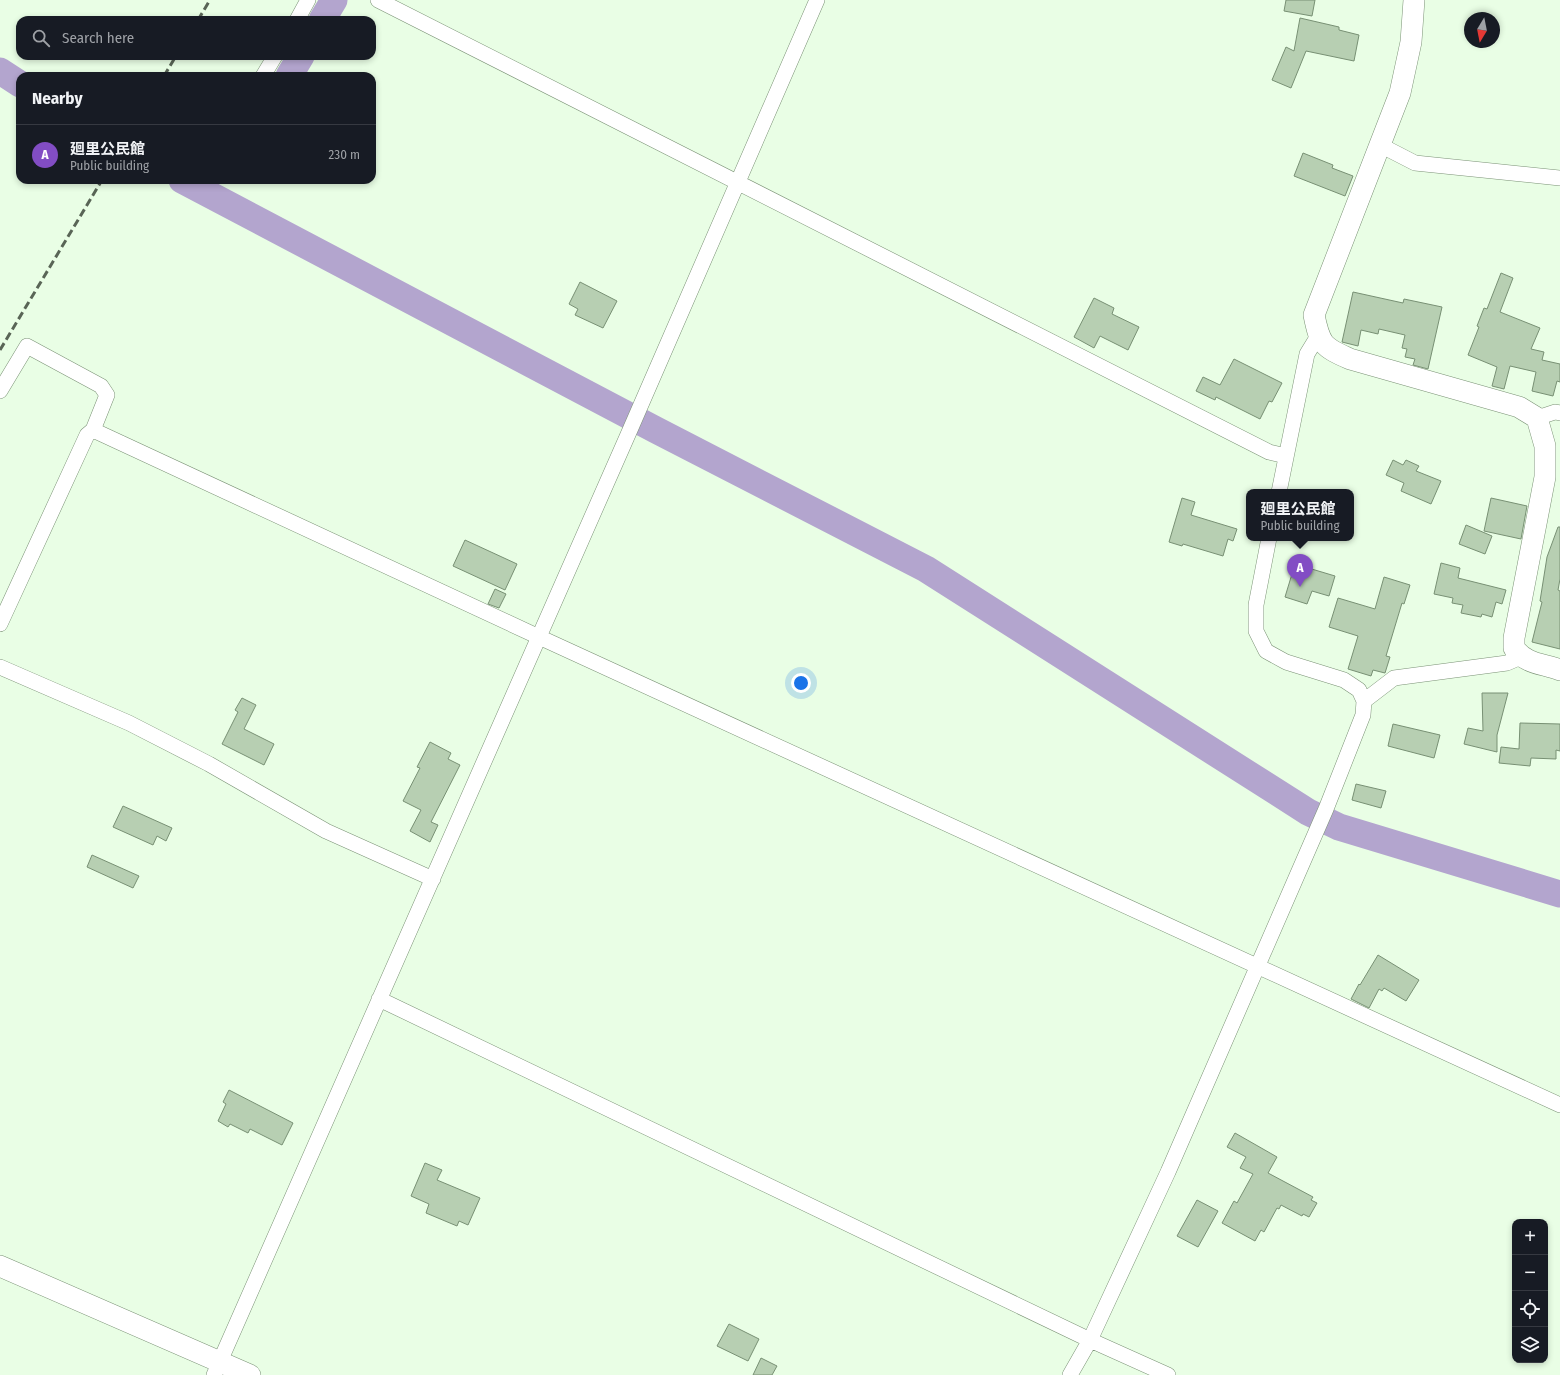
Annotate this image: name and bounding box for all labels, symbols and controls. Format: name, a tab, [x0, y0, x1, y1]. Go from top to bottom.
north arrow	[1464, 12, 1500, 48]
search box	[16, 16, 376, 60]
icon: search	[30, 27, 52, 49]
text: Search here	[62, 29, 134, 47]
text: Nearby	[32, 88, 83, 109]
text: 廻里公民館	[70, 140, 145, 158]
text: A	[41, 147, 49, 162]
text: 230 m	[329, 147, 360, 162]
text: Public building	[70, 158, 149, 173]
popup	[1246, 489, 1354, 541]
text: 廻里公民館	[1260, 500, 1335, 518]
text: Public building	[1260, 518, 1340, 533]
pin: A	[1287, 554, 1313, 587]
your location	[791, 673, 811, 693]
map controls	[1512, 1219, 1548, 1363]
button: +	[1512, 1219, 1548, 1255]
button: −	[1512, 1255, 1548, 1291]
button: locate	[1512, 1291, 1548, 1327]
button: layers	[1512, 1327, 1548, 1363]

